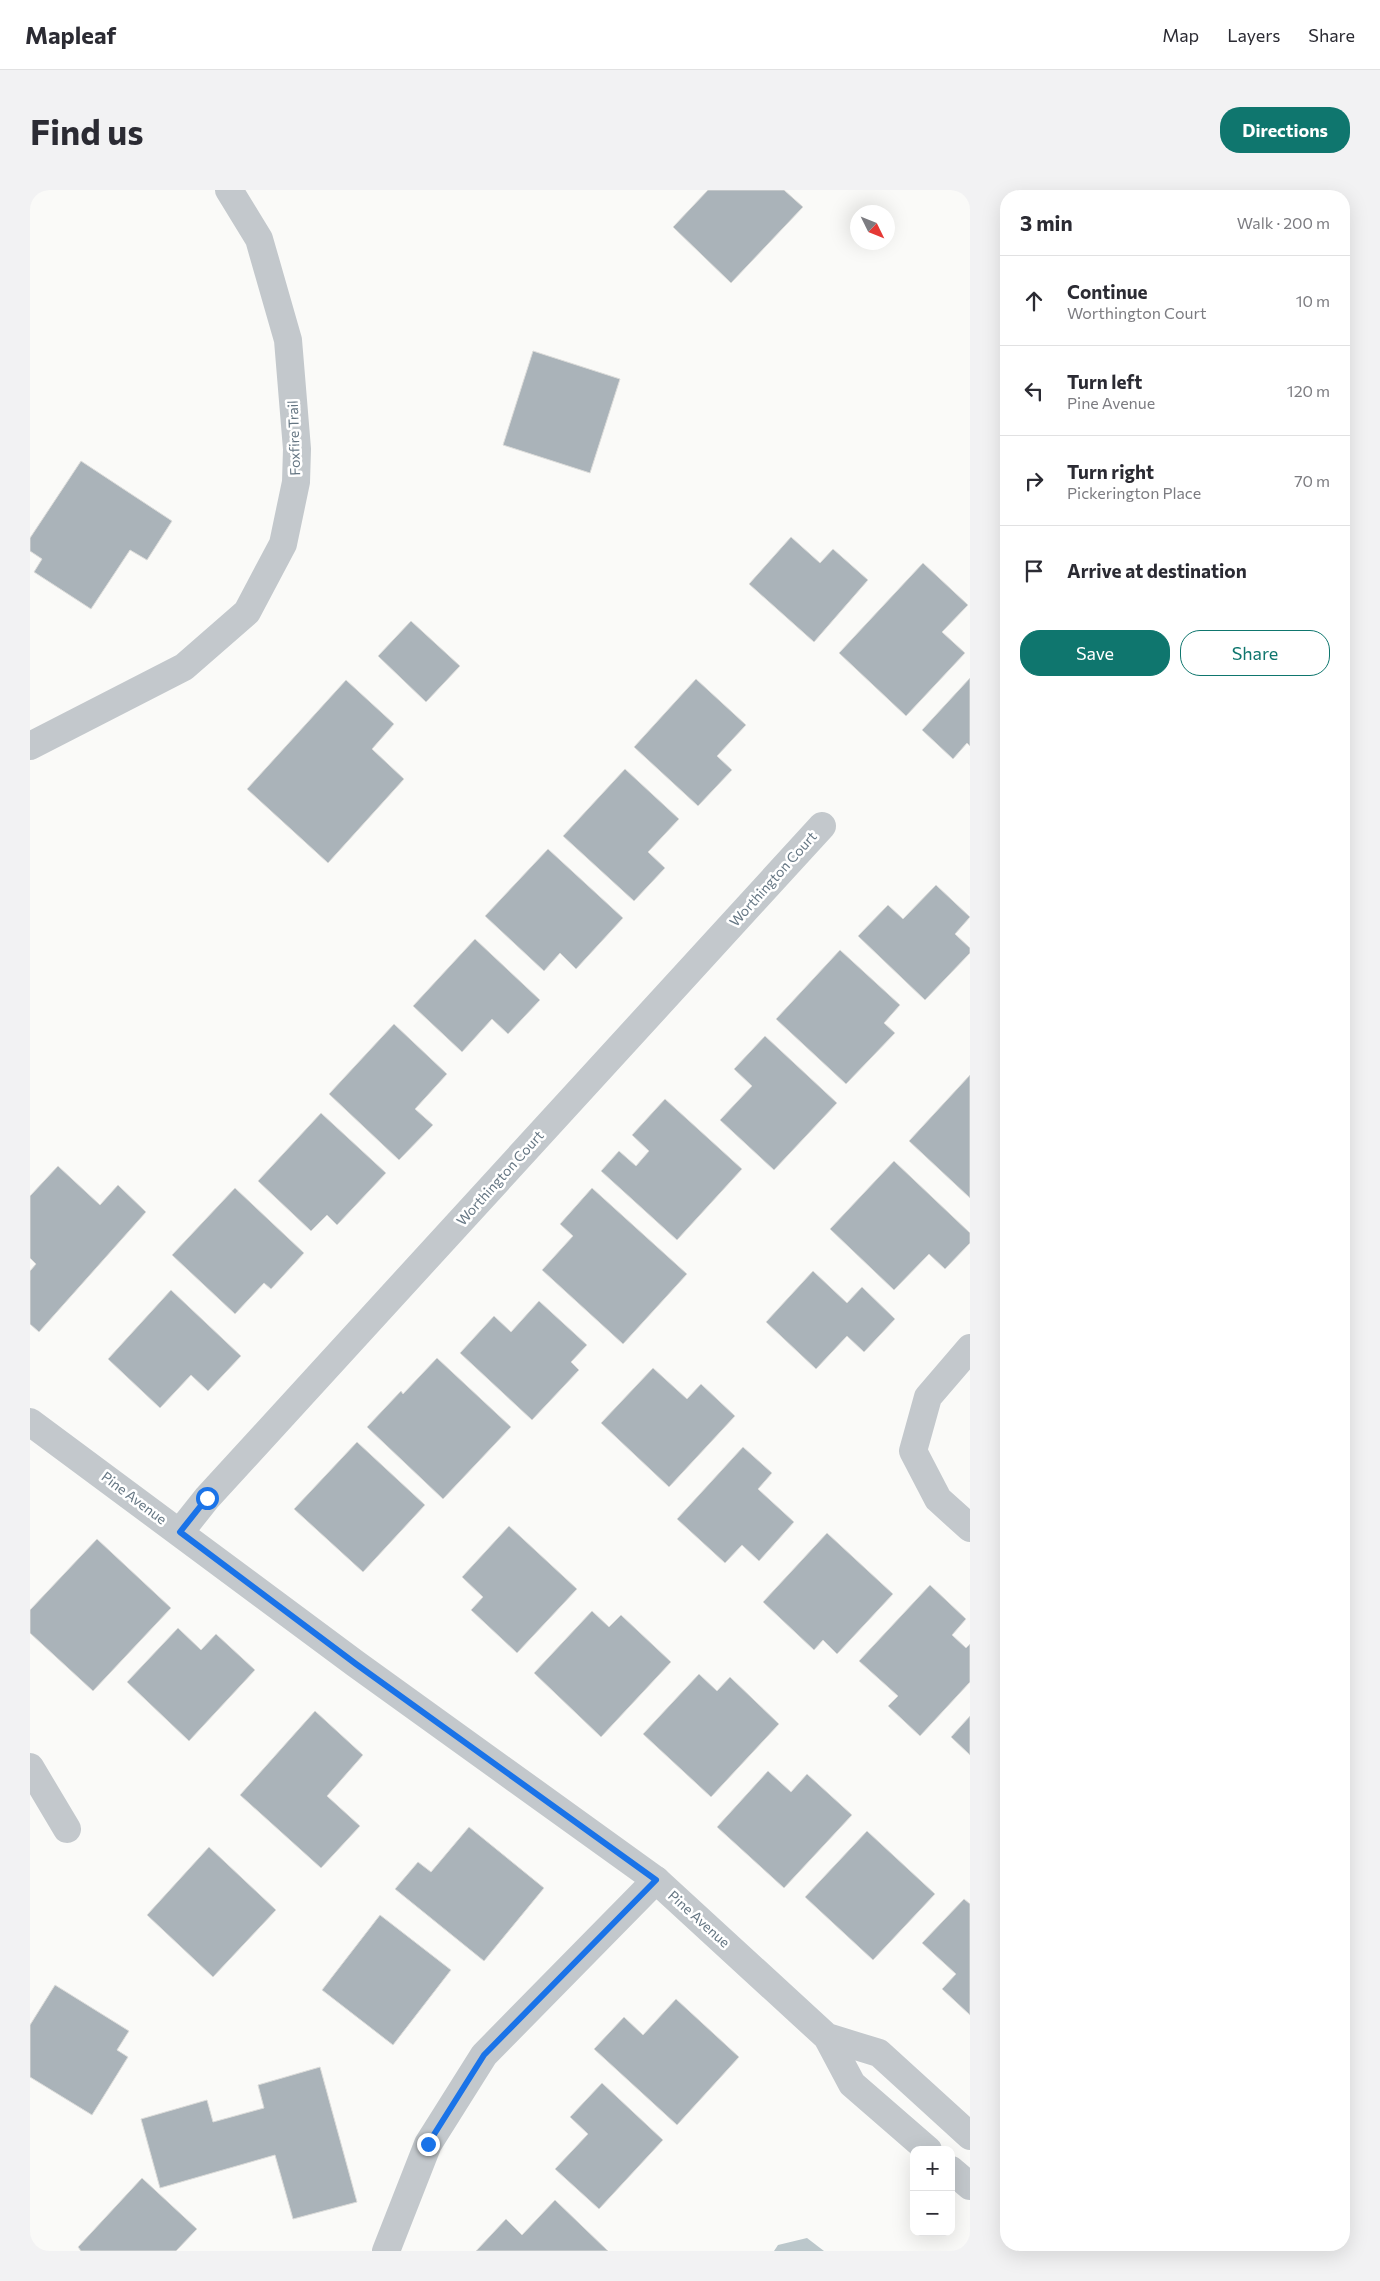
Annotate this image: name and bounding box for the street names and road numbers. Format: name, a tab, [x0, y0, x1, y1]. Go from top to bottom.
street label: Foxfire Trail	[284, 400, 303, 476]
street label: Worthington Court	[725, 827, 820, 930]
street label: Worthington Court	[452, 1126, 547, 1229]
street label: Pine Avenue	[98, 1468, 170, 1528]
street label: Pine Avenue	[665, 1887, 734, 1951]

